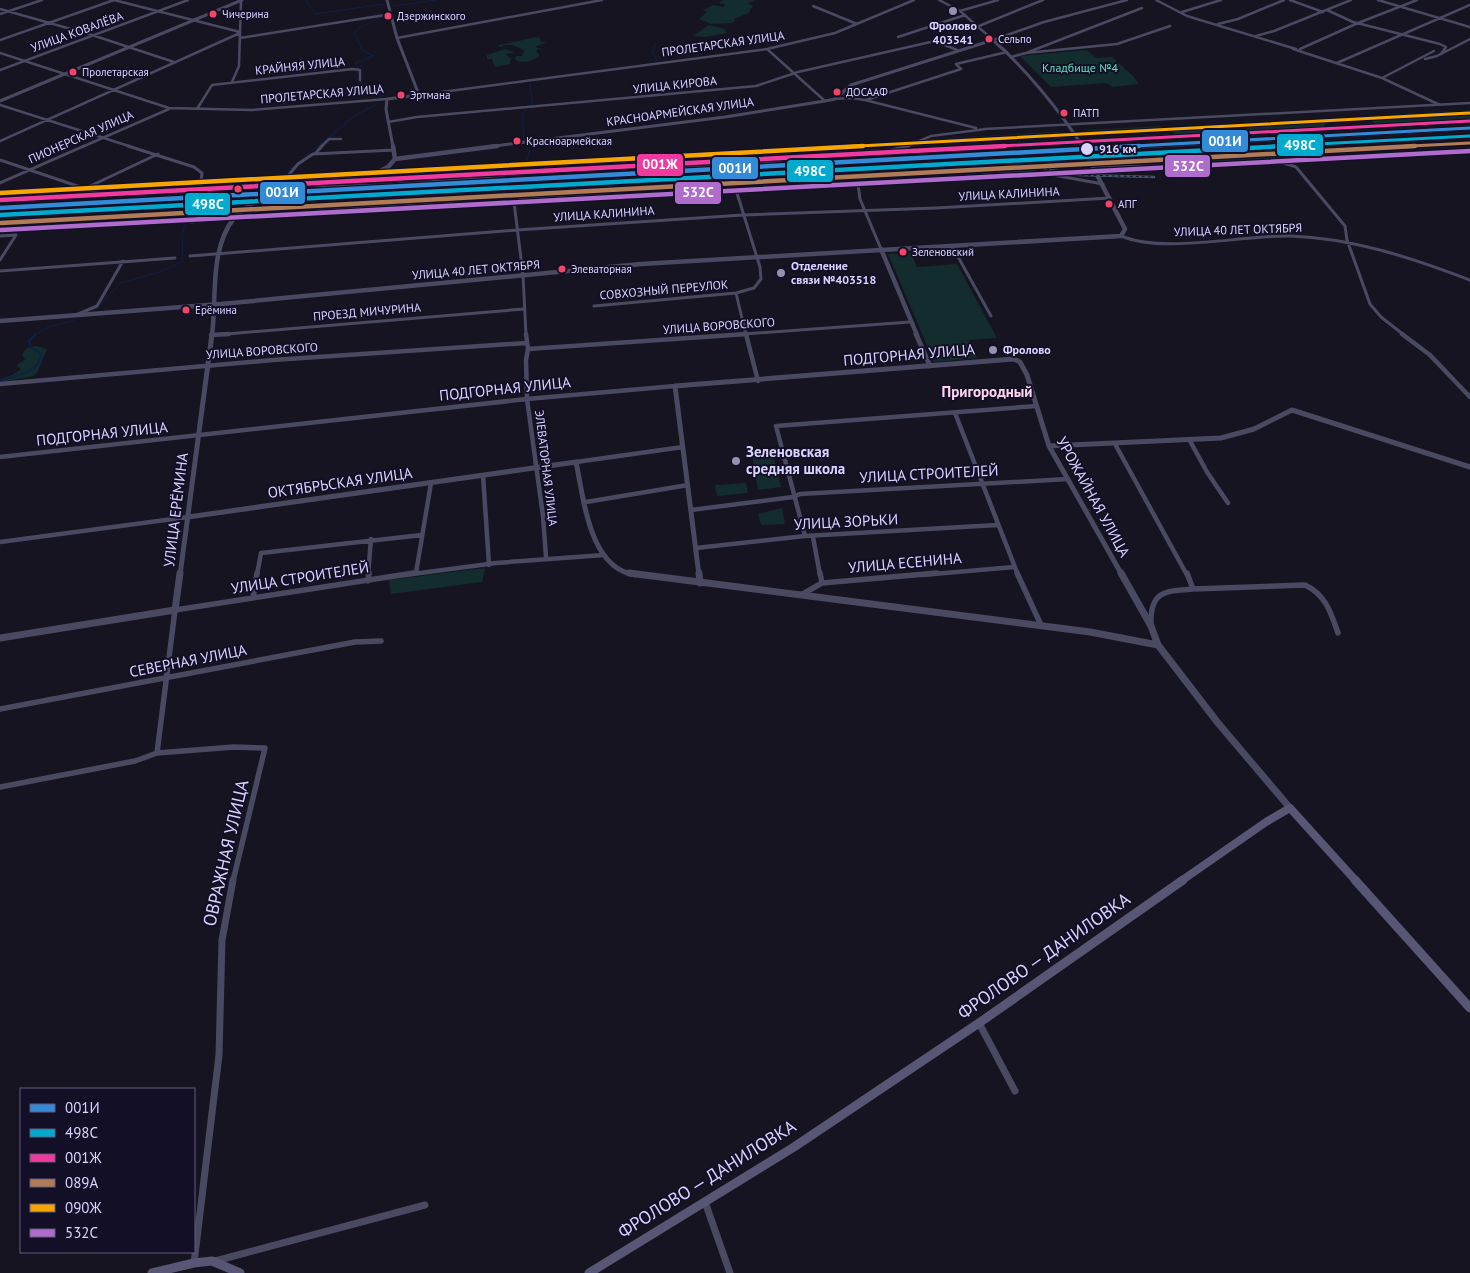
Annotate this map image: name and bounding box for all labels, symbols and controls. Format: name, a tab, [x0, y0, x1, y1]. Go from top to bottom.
marker: Фролово 403541	[947, 5, 959, 17]
place label: Чичерина	[222, 7, 269, 21]
street label: УЛИЦА КОВАЛЁВА	[29, 8, 125, 55]
marker: Чичерина	[208, 9, 218, 19]
place label: Дзержинского	[397, 9, 466, 23]
marker: Дзержинского	[383, 11, 393, 21]
place label: Фролово 403541	[929, 18, 977, 47]
street label: ПРОЛЕТАРСКАЯ УЛИЦА	[661, 27, 785, 60]
place label: Сельпо	[998, 32, 1032, 46]
marker: Сельпо	[984, 34, 994, 44]
street label: КРАЙНЯЯ УЛИЦА	[254, 53, 346, 78]
park label: Кладбище №4	[1042, 60, 1118, 75]
place label: Пролетарская	[82, 65, 149, 79]
marker: Пролетарская	[68, 67, 78, 77]
street label: УЛИЦА КИРОВА	[632, 73, 718, 96]
street label: ПРОЛЕТАРСКАЯ УЛИЦА	[260, 81, 384, 106]
place label: ДОСААФ	[846, 85, 888, 99]
marker: ДОСААФ	[832, 87, 842, 97]
place label: Эртмана	[410, 88, 450, 102]
marker: Эртмана	[396, 90, 406, 100]
street label: КРАСНОАРМЕЙСКАЯ УЛИЦА	[605, 94, 755, 129]
place label: ПАТП	[1073, 106, 1099, 120]
street label: ПИОНЕРСКАЯ УЛИЦА	[26, 107, 136, 166]
marker: ПАТП	[1059, 108, 1069, 118]
line badge: 001И	[1201, 129, 1249, 153]
text: 001И	[1208, 132, 1242, 150]
line badge: 498С	[1276, 133, 1324, 157]
place label: Красноармейская	[526, 134, 612, 148]
marker: Красноармейская	[512, 136, 522, 146]
text: 498С	[1284, 136, 1316, 154]
marker: 916 км	[1079, 141, 1095, 157]
place label: 916 км	[1099, 141, 1136, 156]
line badge: 001Ж	[636, 153, 684, 177]
line badge: 532С	[1164, 154, 1211, 178]
text: 001Ж	[642, 155, 678, 173]
line badge: 001И	[711, 156, 759, 180]
text: 532С	[1172, 157, 1204, 175]
text: 001И	[718, 159, 752, 177]
line badge: 498С	[786, 159, 834, 183]
text: 498С	[794, 162, 826, 180]
line badge: 001И	[259, 181, 306, 205]
line badge: 532С	[674, 181, 722, 205]
text: 001И	[265, 183, 299, 201]
text: 532С	[682, 183, 714, 201]
street label: УЛИЦА КАЛИНИНА	[958, 183, 1060, 204]
unlabelled marker	[233, 184, 243, 194]
line badge: 498С	[184, 192, 231, 216]
text: 498С	[192, 195, 224, 213]
place label: АПГ	[1118, 197, 1138, 211]
marker: АПГ	[1104, 199, 1114, 209]
street label: УЛИЦА КАЛИНИНА	[553, 202, 655, 225]
street label: УЛИЦА 40 ЛЕТ ОКТЯБРЯ	[1174, 220, 1302, 239]
place label: Зеленовский	[912, 245, 974, 259]
marker: Зеленовский	[898, 247, 908, 257]
street label: УЛИЦА 40 ЛЕТ ОКТЯБРЯ	[411, 256, 541, 283]
place label: Отделение связи №403518	[791, 258, 876, 287]
place label: Элеваторная	[571, 262, 632, 276]
marker: Элеваторная	[557, 264, 567, 274]
marker: Отделение связи №403518	[775, 267, 787, 279]
street label: СОВХОЗНЫЙ ПЕРЕУЛОК	[599, 276, 729, 303]
street label: ПРОЕЗД МИЧУРИНА	[312, 299, 422, 324]
place label: Ерёмина	[195, 303, 237, 317]
marker: Ерёмина	[181, 305, 191, 315]
street label: УЛИЦА ВОРОВСКОГО	[662, 314, 775, 337]
street label: УЛИЦА ВОРОВСКОГО	[205, 339, 318, 362]
street label: ПОДГОРНАЯ УЛИЦА	[842, 339, 976, 370]
place label: Фролово	[1003, 342, 1051, 357]
marker: Фролово	[987, 344, 999, 356]
street label: ПОДГОРНАЯ УЛИЦА	[438, 372, 572, 405]
district label: Пригородный	[942, 382, 1032, 401]
street label: ЭЛЕВАТОРНАЯ УЛИЦА	[532, 409, 561, 527]
street label: ПОДГОРНАЯ УЛИЦА	[35, 417, 169, 450]
street label: УРОЖАЙНАЯ УЛИЦА	[1052, 433, 1135, 561]
place label: Зеленовская средняя школа	[746, 442, 845, 478]
street label: УЛИЦА ЕРЁМИНА	[159, 451, 192, 568]
marker: Зеленовская средняя школа	[730, 455, 742, 467]
street label: УЛИЦА СТРОИТЕЛЕЙ	[859, 460, 999, 487]
street label: ОКТЯБРЬСКАЯ УЛИЦА	[266, 463, 414, 502]
street label: УЛИЦА ЗОРЬКИ	[793, 509, 899, 534]
street label: УЛИЦА ЕСЕНИНА	[848, 548, 963, 577]
street label: УЛИЦА СТРОИТЕЛЕЙ	[230, 557, 370, 598]
street label: СЕВЕРНАЯ УЛИЦА	[128, 640, 248, 681]
street label: ОВРАЖНАЯ УЛИЦА	[197, 777, 254, 928]
street label: ФРОЛОВО — ДАНИЛОВКА	[953, 887, 1135, 1024]
legend	[20, 1088, 195, 1253]
text: 001И	[65, 1098, 100, 1117]
street label: ФРОЛОВО — ДАНИЛОВКА	[613, 1114, 800, 1243]
text: 498С	[65, 1123, 98, 1142]
text: 001Ж	[65, 1148, 103, 1167]
text: 089А	[65, 1173, 99, 1192]
text: 090Ж	[65, 1198, 103, 1217]
text: 532С	[65, 1223, 98, 1242]

